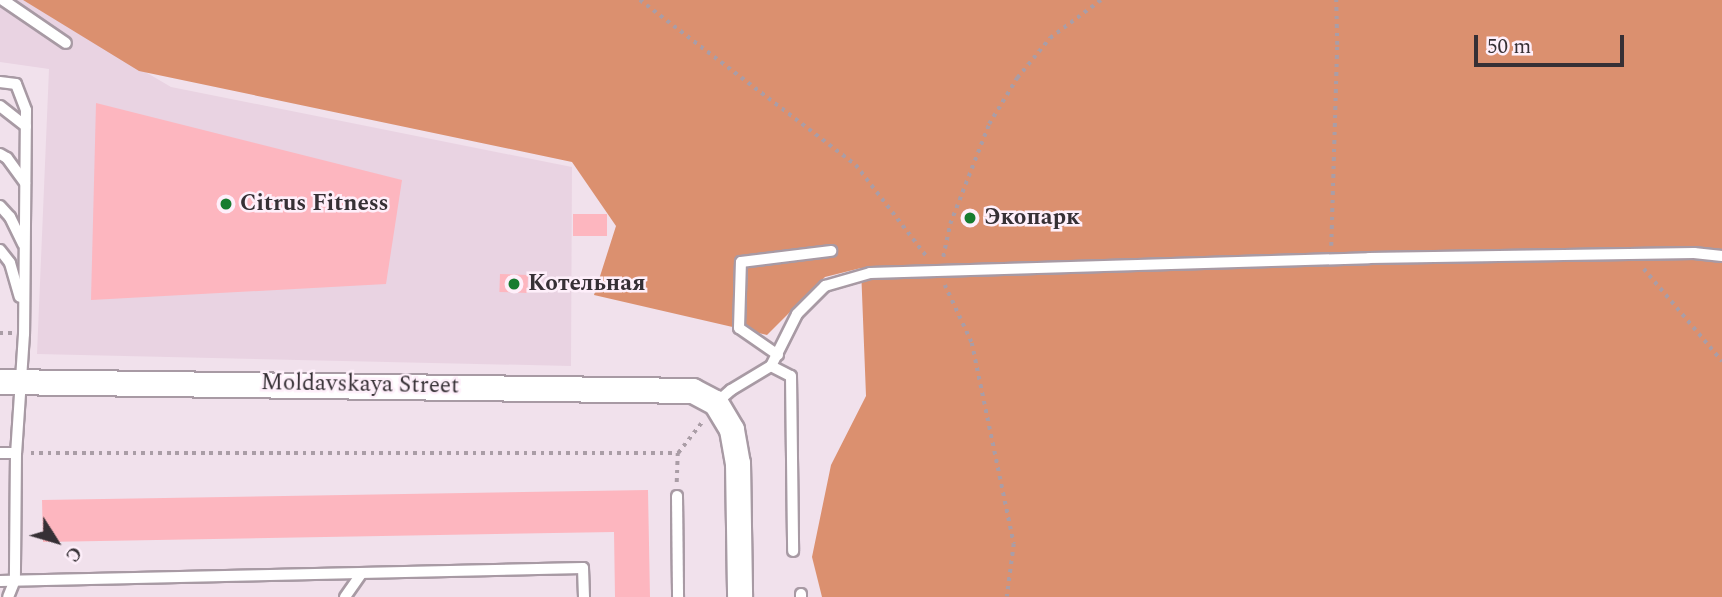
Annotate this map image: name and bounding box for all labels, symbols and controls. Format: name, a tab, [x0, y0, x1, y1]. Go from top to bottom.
scale bar	[1477, 21, 1628, 65]
text: 50 m	[1487, 31, 1531, 63]
place label: Citrus Fitness	[240, 190, 389, 218]
marker: Citrus Fitness	[218, 196, 234, 212]
place label: Экопарк	[984, 204, 1080, 232]
marker: Экопарк	[962, 210, 978, 226]
place label: Котельная	[528, 270, 646, 298]
marker: Котельная	[506, 276, 522, 292]
street label: Moldavskaya Street	[261, 369, 459, 401]
north arrow	[21, 506, 91, 576]
text: С	[58, 540, 89, 568]

